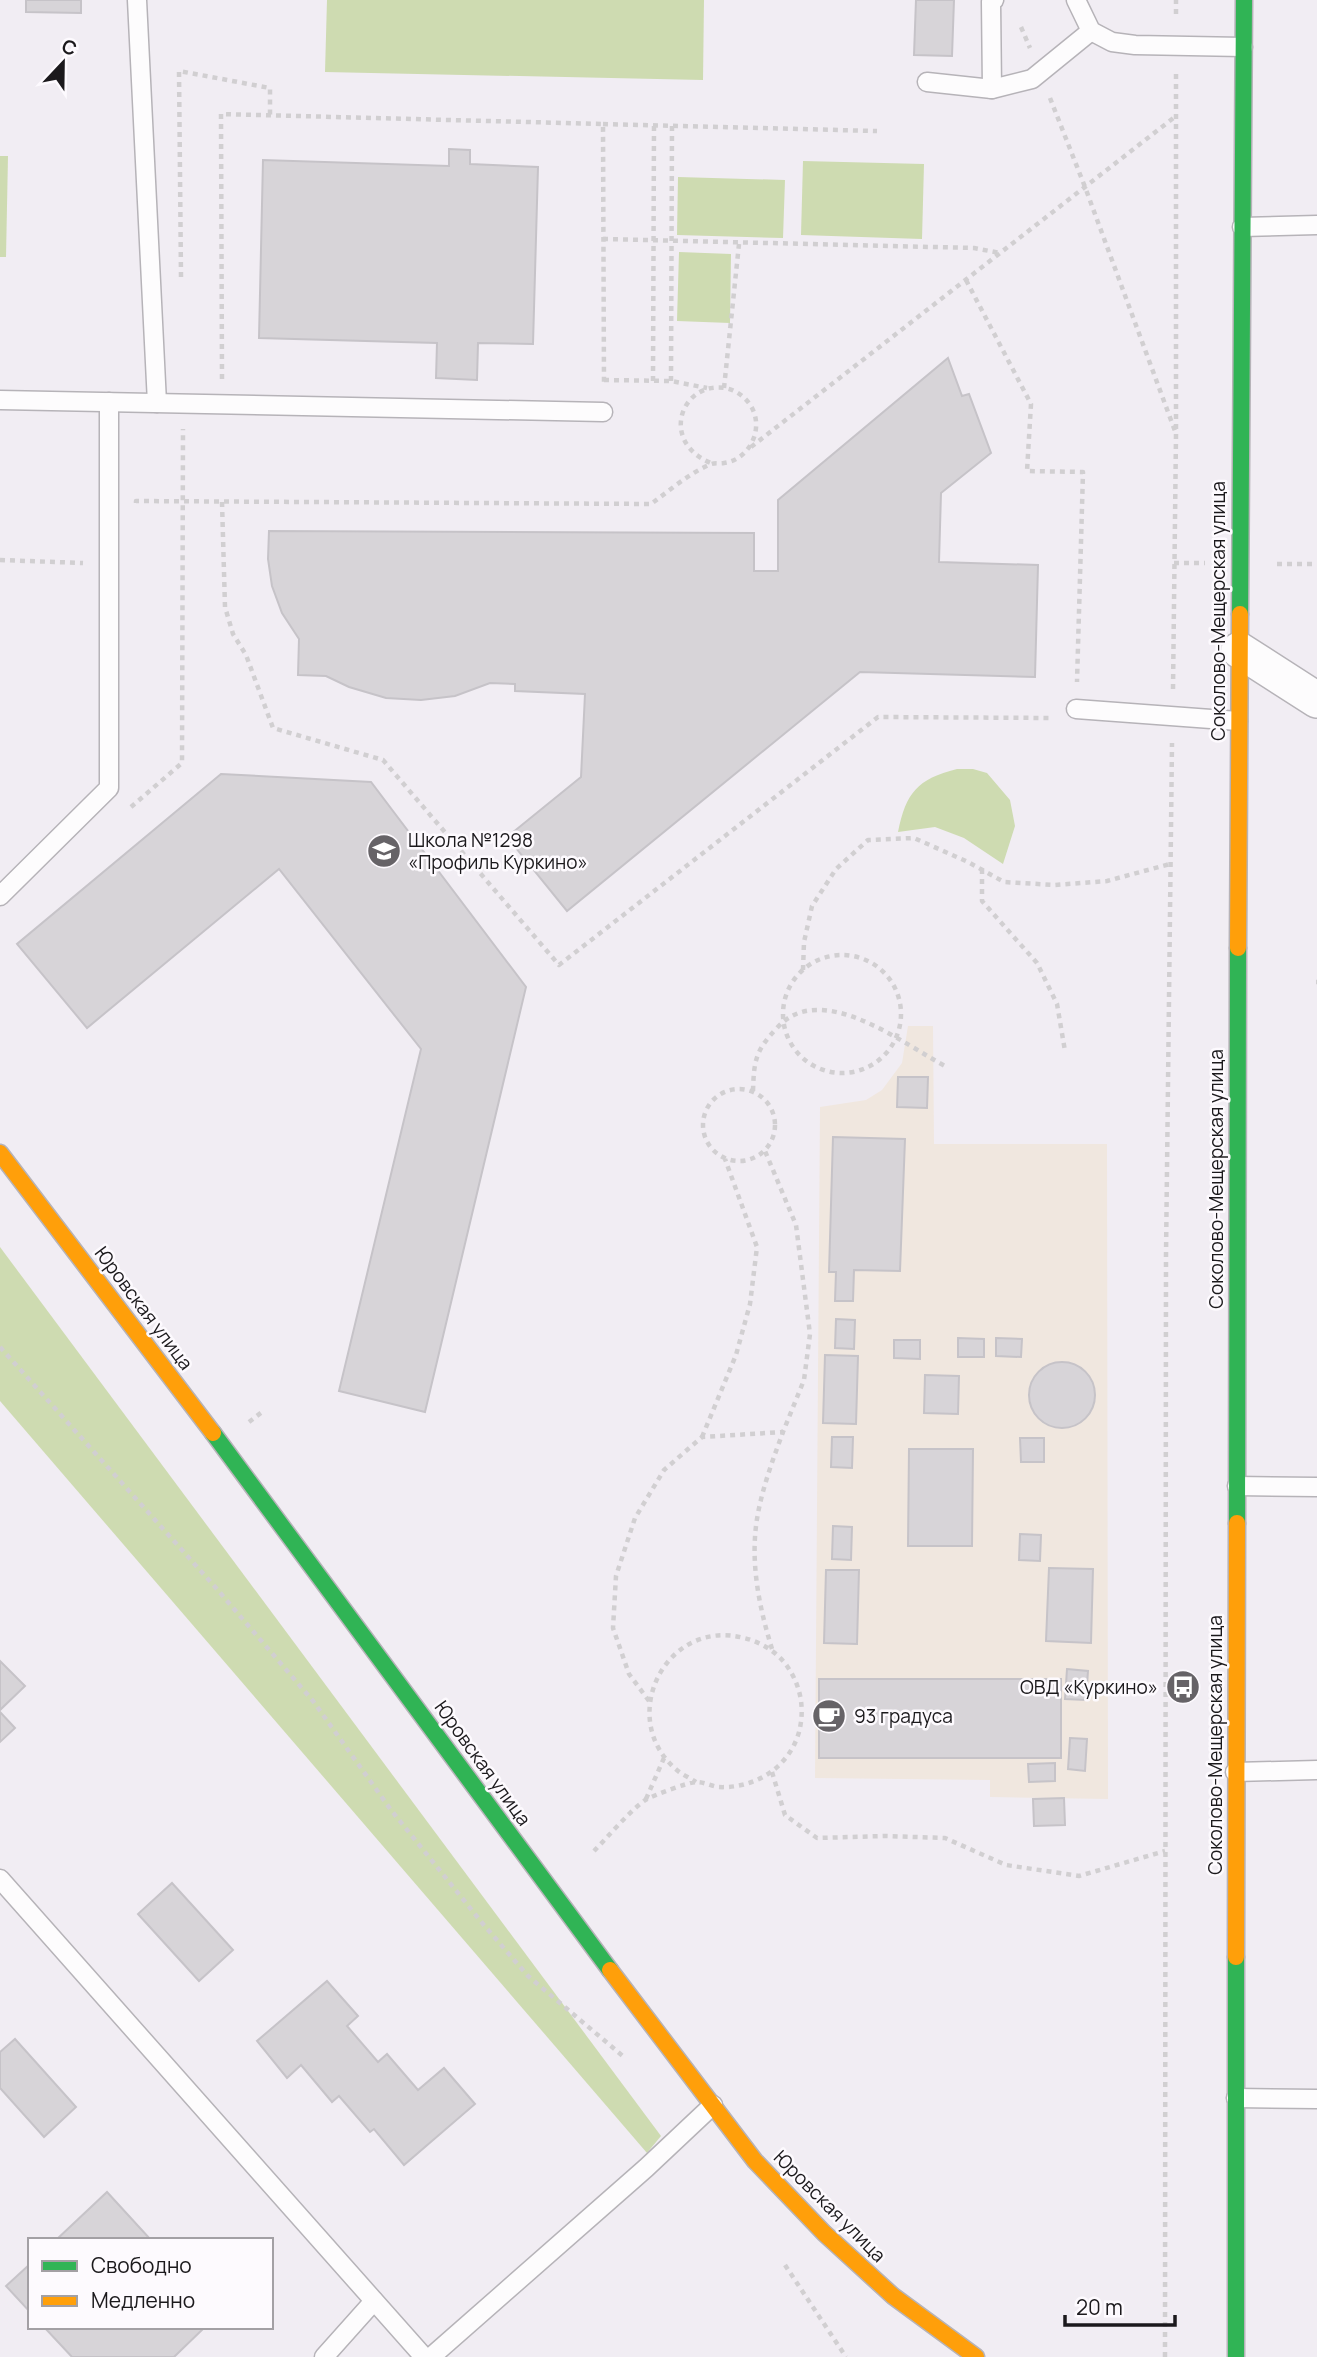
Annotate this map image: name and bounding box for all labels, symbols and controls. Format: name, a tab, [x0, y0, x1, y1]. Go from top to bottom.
north arrow	[28, 28, 98, 98]
text: С	[58, 33, 81, 62]
street label: Соколово-Мещерская улица	[1205, 481, 1231, 741]
place label: Школа №1298 «Профиль Куркино»	[408, 827, 588, 875]
school or university icon: Школа №1298 «Профиль Куркино»	[365, 832, 403, 870]
street label: Соколово-Мещерская улица	[1203, 1049, 1229, 1309]
street label: Юровская улица	[89, 1241, 199, 1375]
street label: Соколово-Мещерская улица	[1202, 1615, 1228, 1875]
bus stop icon: ОВД «Куркино»	[1164, 1668, 1202, 1706]
place label: ОВД «Куркино»	[1020, 1674, 1158, 1700]
street label: Юровская улица	[429, 1695, 537, 1831]
cafe icon: 93 градуса	[810, 1697, 848, 1735]
place label: 93 градуса	[854, 1703, 953, 1729]
street label: Юровская улица	[768, 2144, 892, 2268]
legend	[28, 2238, 273, 2329]
text: Свободно	[91, 2251, 192, 2279]
scale bar	[1065, 2284, 1175, 2328]
text: Медленно	[91, 2286, 195, 2314]
text: 20 m	[1076, 2293, 1123, 2321]

